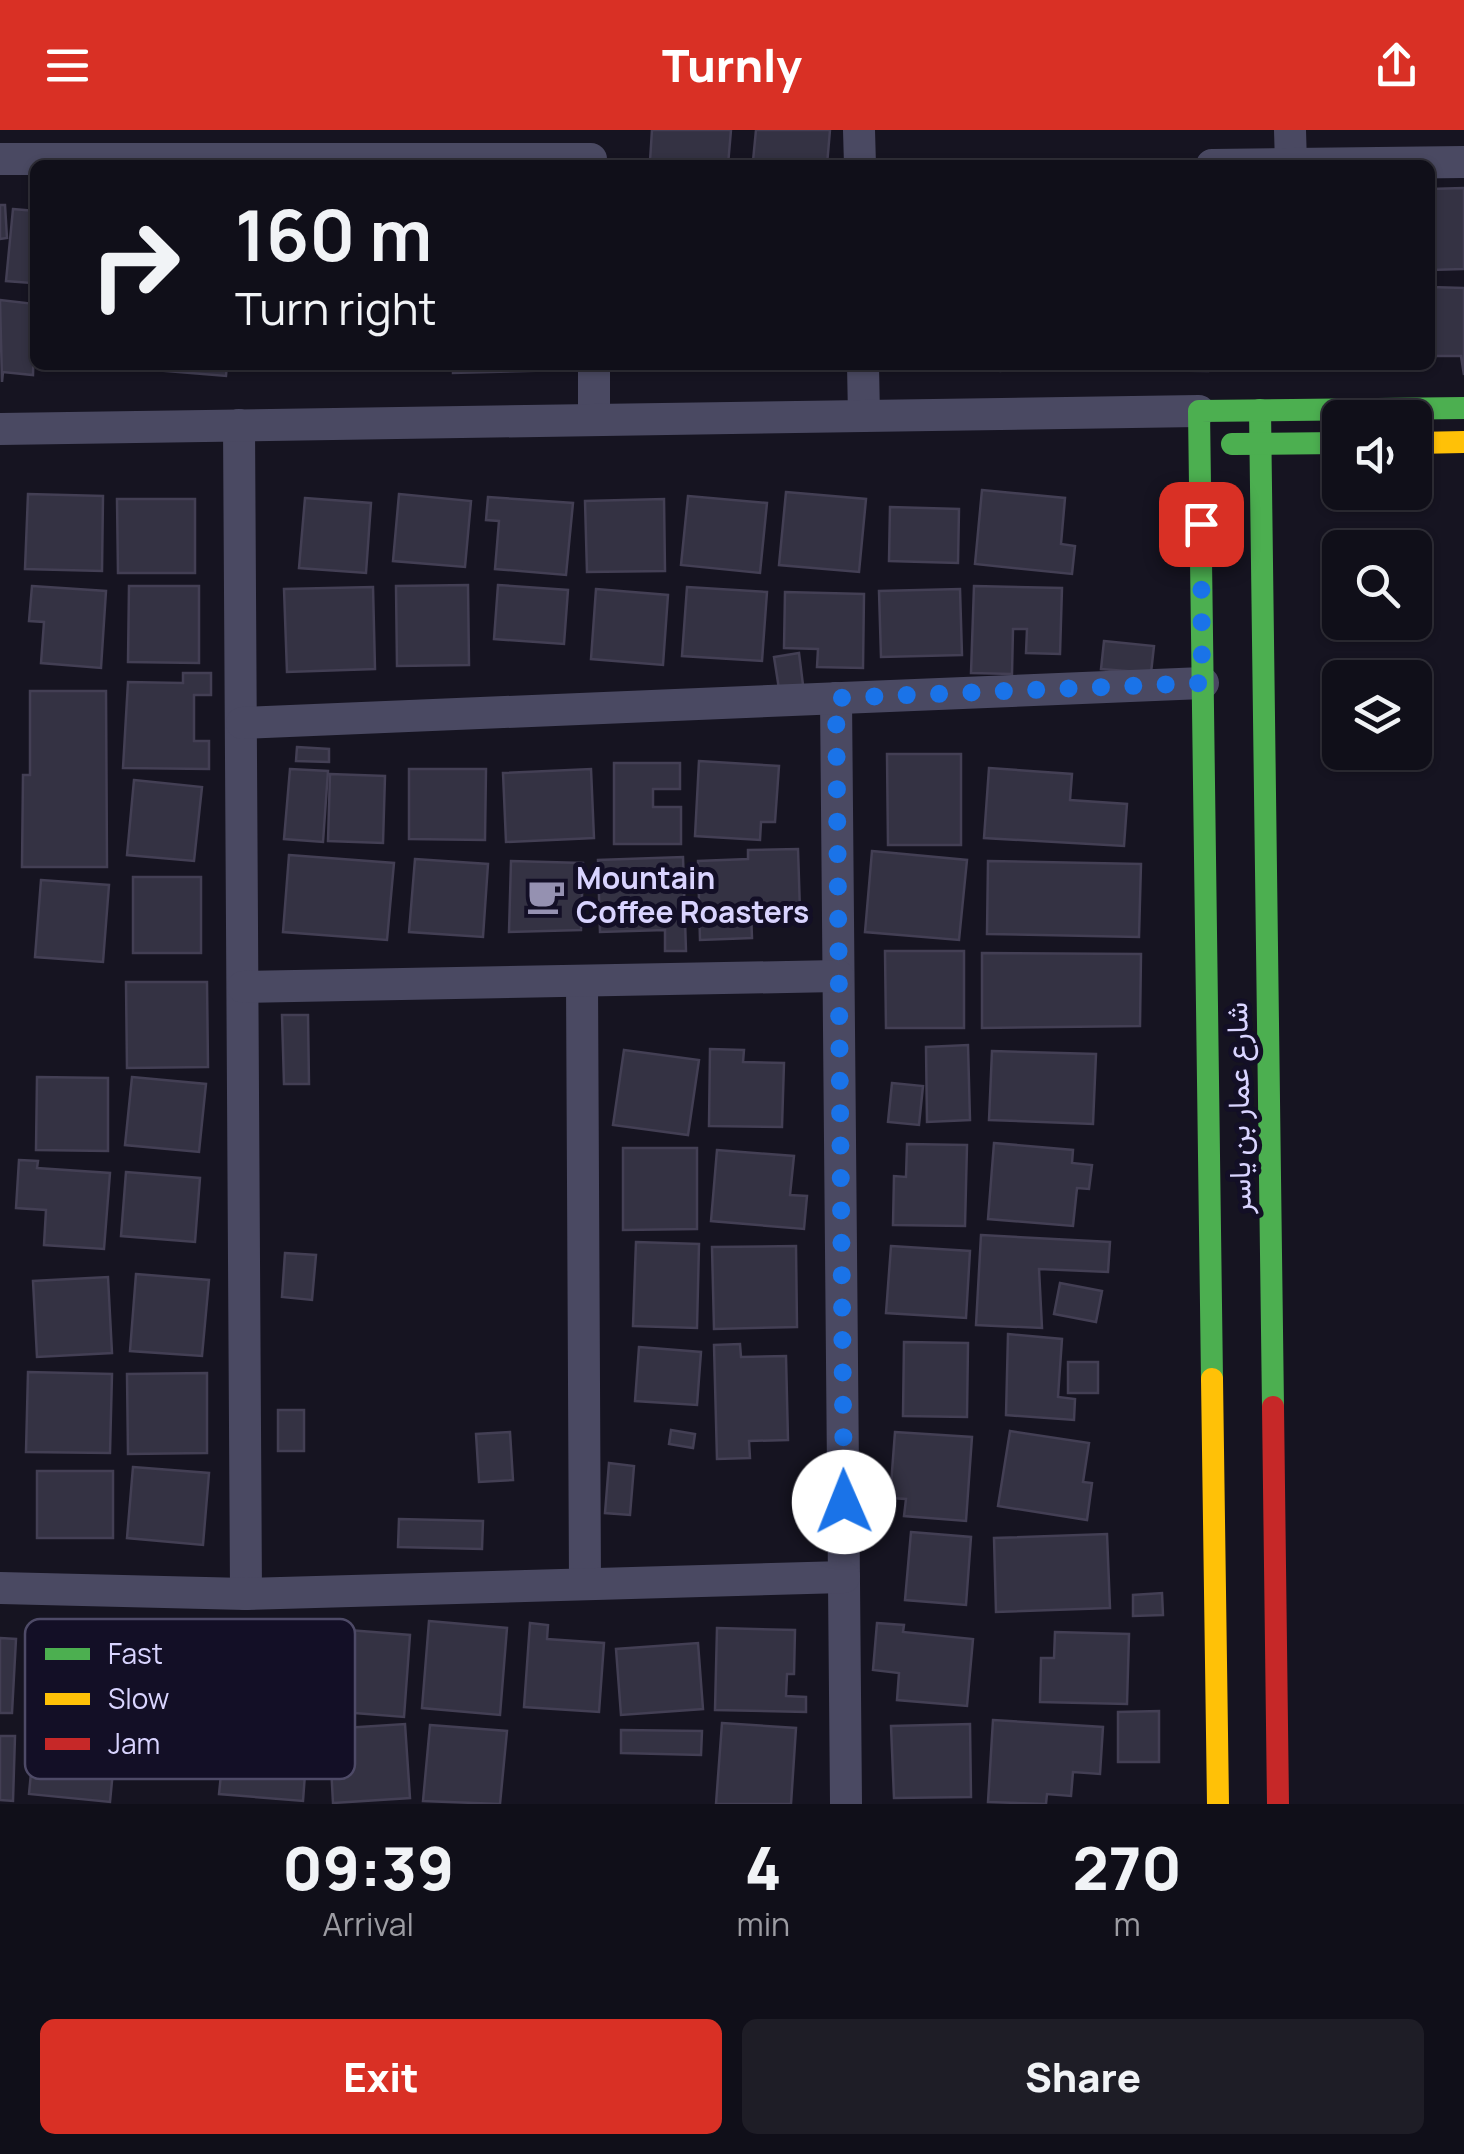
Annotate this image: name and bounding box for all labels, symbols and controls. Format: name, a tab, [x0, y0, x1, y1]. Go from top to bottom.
text: Turnly	[662, 34, 802, 96]
icon: menu	[40, 38, 95, 93]
icon: share	[1369, 38, 1424, 93]
text: 160 m	[235, 186, 432, 282]
icon: right	[70, 200, 200, 330]
text: Turn right	[235, 277, 436, 339]
map controls	[1322, 400, 1432, 770]
button: sound	[1322, 400, 1432, 510]
pin	[1159, 482, 1244, 567]
icon: arrive	[1174, 497, 1229, 552]
button: search	[1322, 530, 1432, 640]
button: layers	[1322, 660, 1432, 770]
place label: Mountain Coffee Roasters	[576, 857, 809, 932]
cafe icon: Mountain Coffee Roasters	[525, 875, 567, 917]
street label: شارع عمار بن ياسر	[1215, 1002, 1261, 1215]
position arrow	[792, 1450, 896, 1554]
legend	[25, 1619, 355, 1779]
text: Fast	[108, 1634, 163, 1672]
text: Slow	[108, 1679, 169, 1717]
text: Jam	[108, 1724, 160, 1762]
text: 09:39	[282, 1826, 454, 1908]
text: 4	[745, 1826, 782, 1908]
text: 270	[1072, 1826, 1182, 1908]
text: Arrival	[323, 1902, 414, 1946]
text: min	[737, 1902, 790, 1946]
text: m	[1113, 1902, 1141, 1946]
button: Exit	[40, 2019, 722, 2134]
button: Share	[742, 2019, 1424, 2134]

